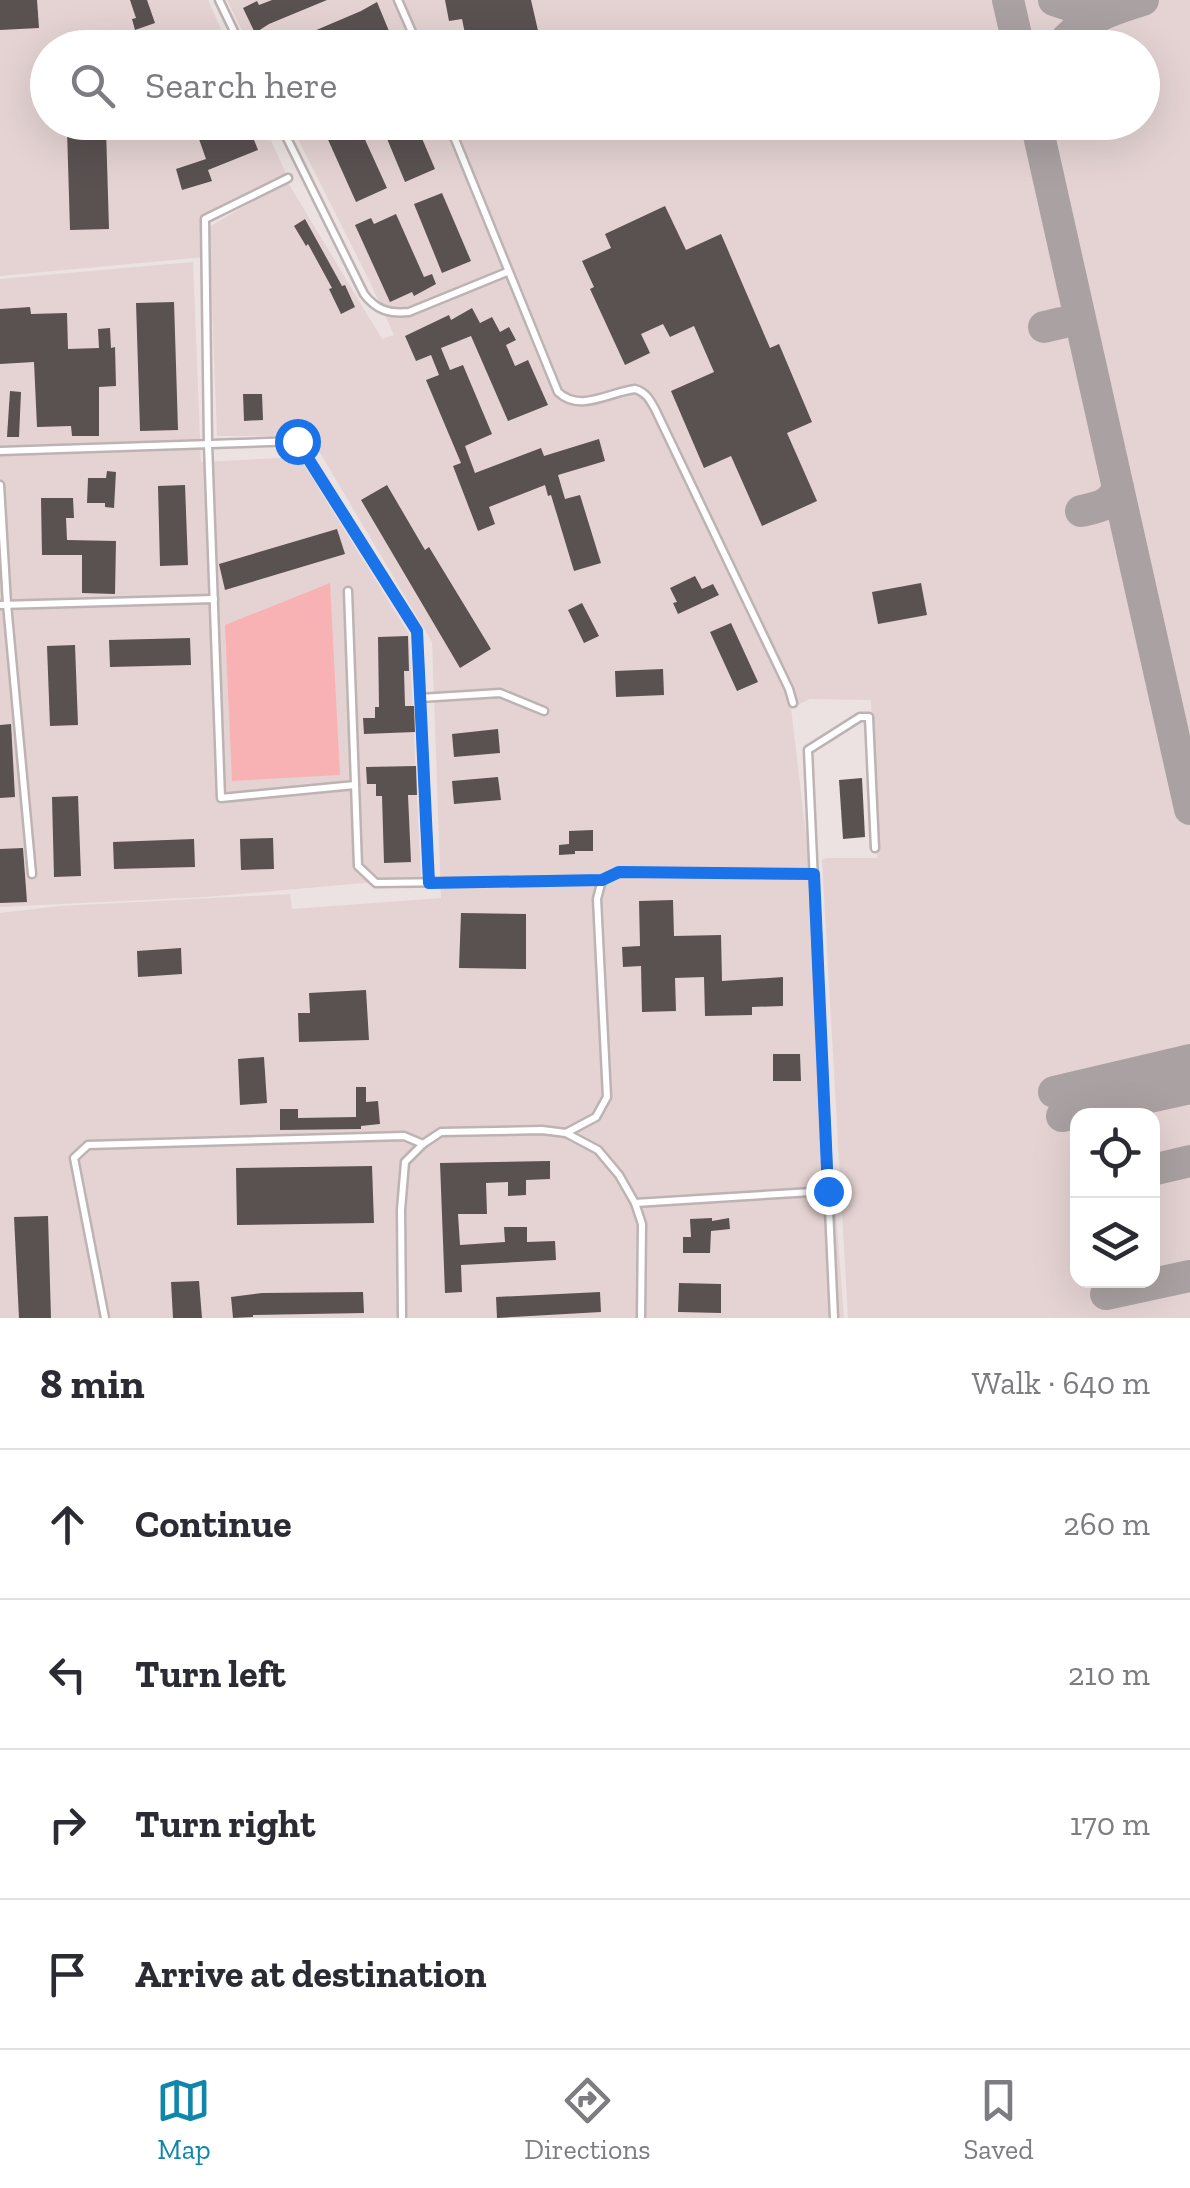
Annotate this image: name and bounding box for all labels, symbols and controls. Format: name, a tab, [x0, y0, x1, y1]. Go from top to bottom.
search box	[30, 30, 1160, 140]
icon: search	[65, 58, 120, 113]
text: Search here	[145, 62, 337, 108]
route start	[275, 419, 321, 465]
map controls	[1070, 1108, 1160, 1288]
button: locate	[1070, 1108, 1160, 1198]
route end	[806, 1169, 852, 1215]
button: layers	[1070, 1198, 1160, 1288]
text: 8 min	[40, 1358, 145, 1409]
text: Walk · 640 m	[972, 1364, 1150, 1402]
icon: ahead	[40, 1497, 95, 1552]
text: Continue	[135, 1501, 292, 1547]
text: 260 m	[1063, 1505, 1150, 1543]
icon: left	[40, 1647, 95, 1702]
text: Turn left	[135, 1651, 286, 1697]
text: 210 m	[1068, 1655, 1150, 1693]
icon: right	[40, 1797, 95, 1852]
text: Turn right	[135, 1801, 315, 1847]
text: 170 m	[1070, 1805, 1150, 1843]
icon: arrive	[40, 1947, 95, 2002]
text: Arrive at destination	[135, 1951, 486, 1997]
tab: Map	[156, 2073, 211, 2166]
tab: Directions	[524, 2073, 651, 2166]
tab: Saved	[963, 2073, 1034, 2166]

